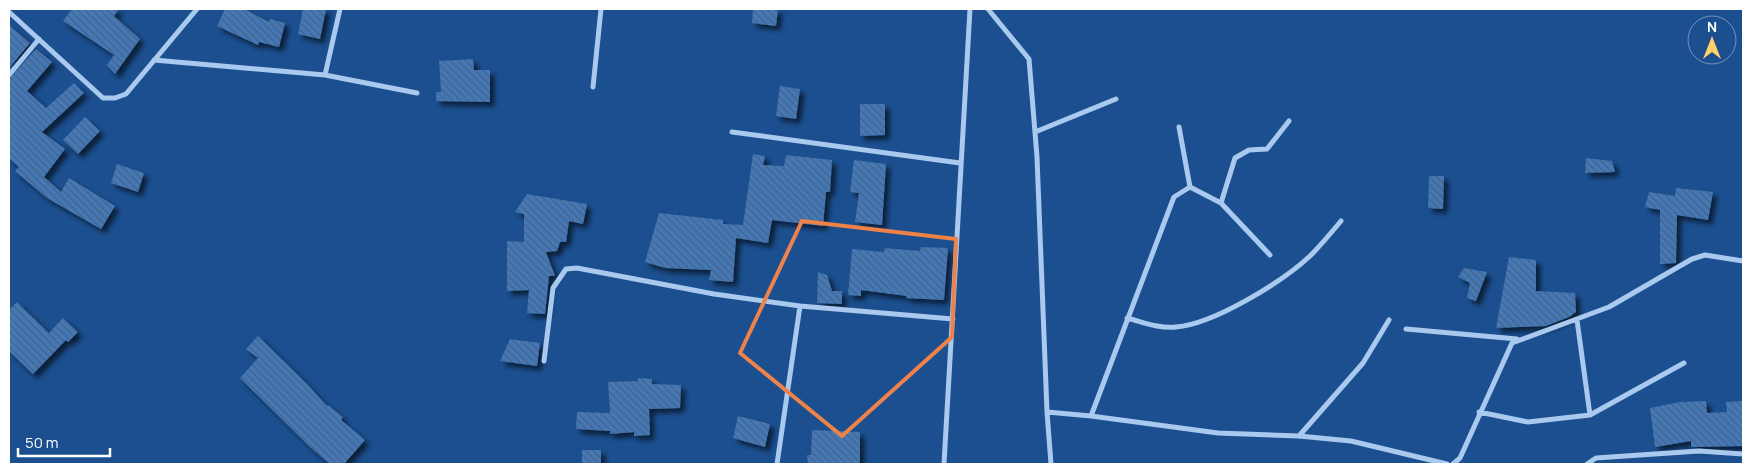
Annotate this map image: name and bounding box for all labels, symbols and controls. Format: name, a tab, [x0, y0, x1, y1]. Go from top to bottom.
north arrow	[1687, 15, 1737, 65]
text: N	[1707, 17, 1717, 36]
scale bar	[18, 426, 110, 458]
text: 50 m	[25, 432, 59, 453]

